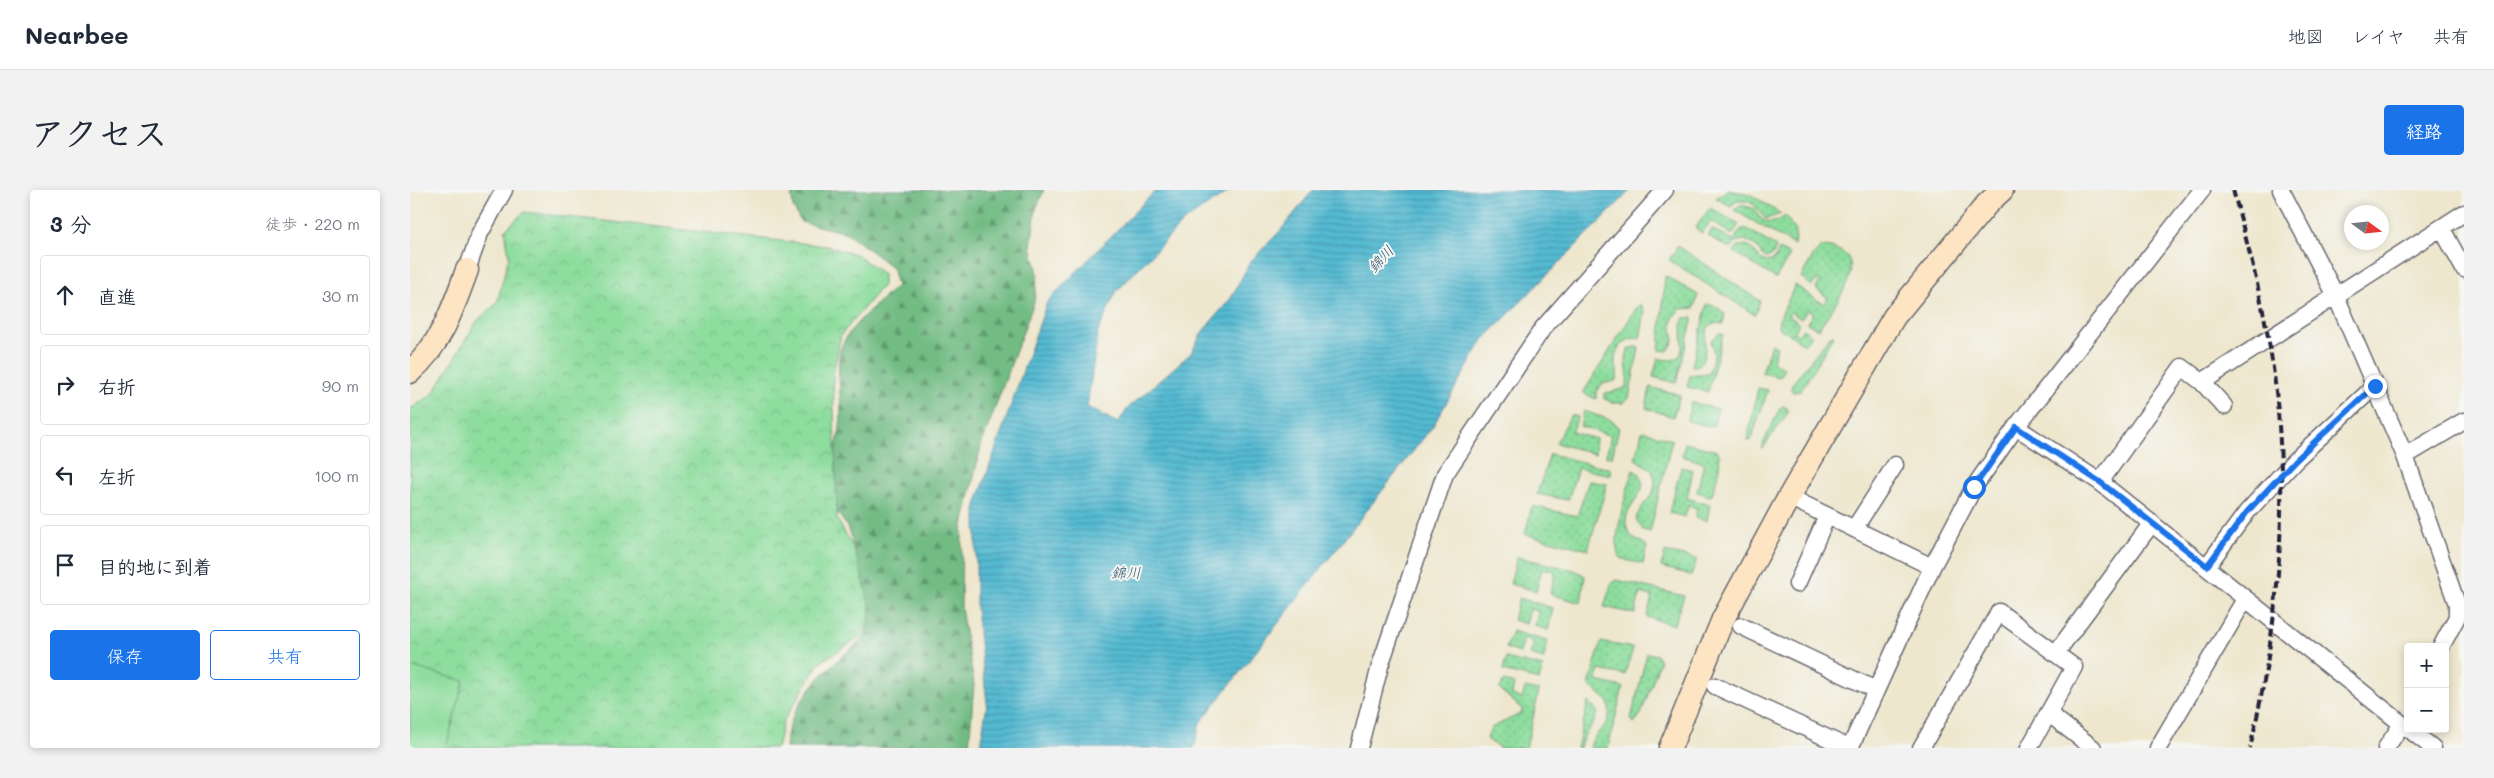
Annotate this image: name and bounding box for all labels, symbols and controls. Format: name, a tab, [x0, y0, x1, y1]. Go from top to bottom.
text: Nearbee	[25, 19, 129, 50]
text: 地図	[2288, 24, 2324, 48]
text: レイヤ	[2352, 24, 2405, 48]
text: 共有	[2433, 24, 2469, 48]
button: 経路	[2384, 105, 2464, 155]
text: アクセス	[30, 109, 168, 155]
north arrow	[2344, 205, 2389, 250]
text: 3 分	[50, 210, 91, 237]
text: 徒歩 · 220 m	[265, 213, 360, 234]
water label: 錦川	[1363, 241, 1398, 276]
icon: ahead	[51, 281, 79, 309]
text: 直進	[98, 284, 136, 309]
text: 30 m	[322, 285, 359, 306]
icon: right	[51, 371, 79, 399]
text: 右折	[98, 374, 136, 399]
text: 90 m	[322, 375, 359, 396]
route end	[2364, 375, 2387, 398]
icon: left	[51, 461, 79, 489]
text: 左折	[98, 464, 136, 489]
text: 100 m	[314, 465, 359, 486]
route start	[1963, 476, 1986, 499]
icon: arrive	[51, 551, 79, 579]
text: 目的地に到着	[98, 554, 212, 579]
water label: 錦川	[1111, 562, 1141, 582]
button: 保存	[50, 630, 200, 680]
button: 共有	[210, 630, 360, 680]
map controls	[2404, 643, 2449, 733]
button: +	[2404, 643, 2449, 688]
button: −	[2404, 688, 2449, 733]

